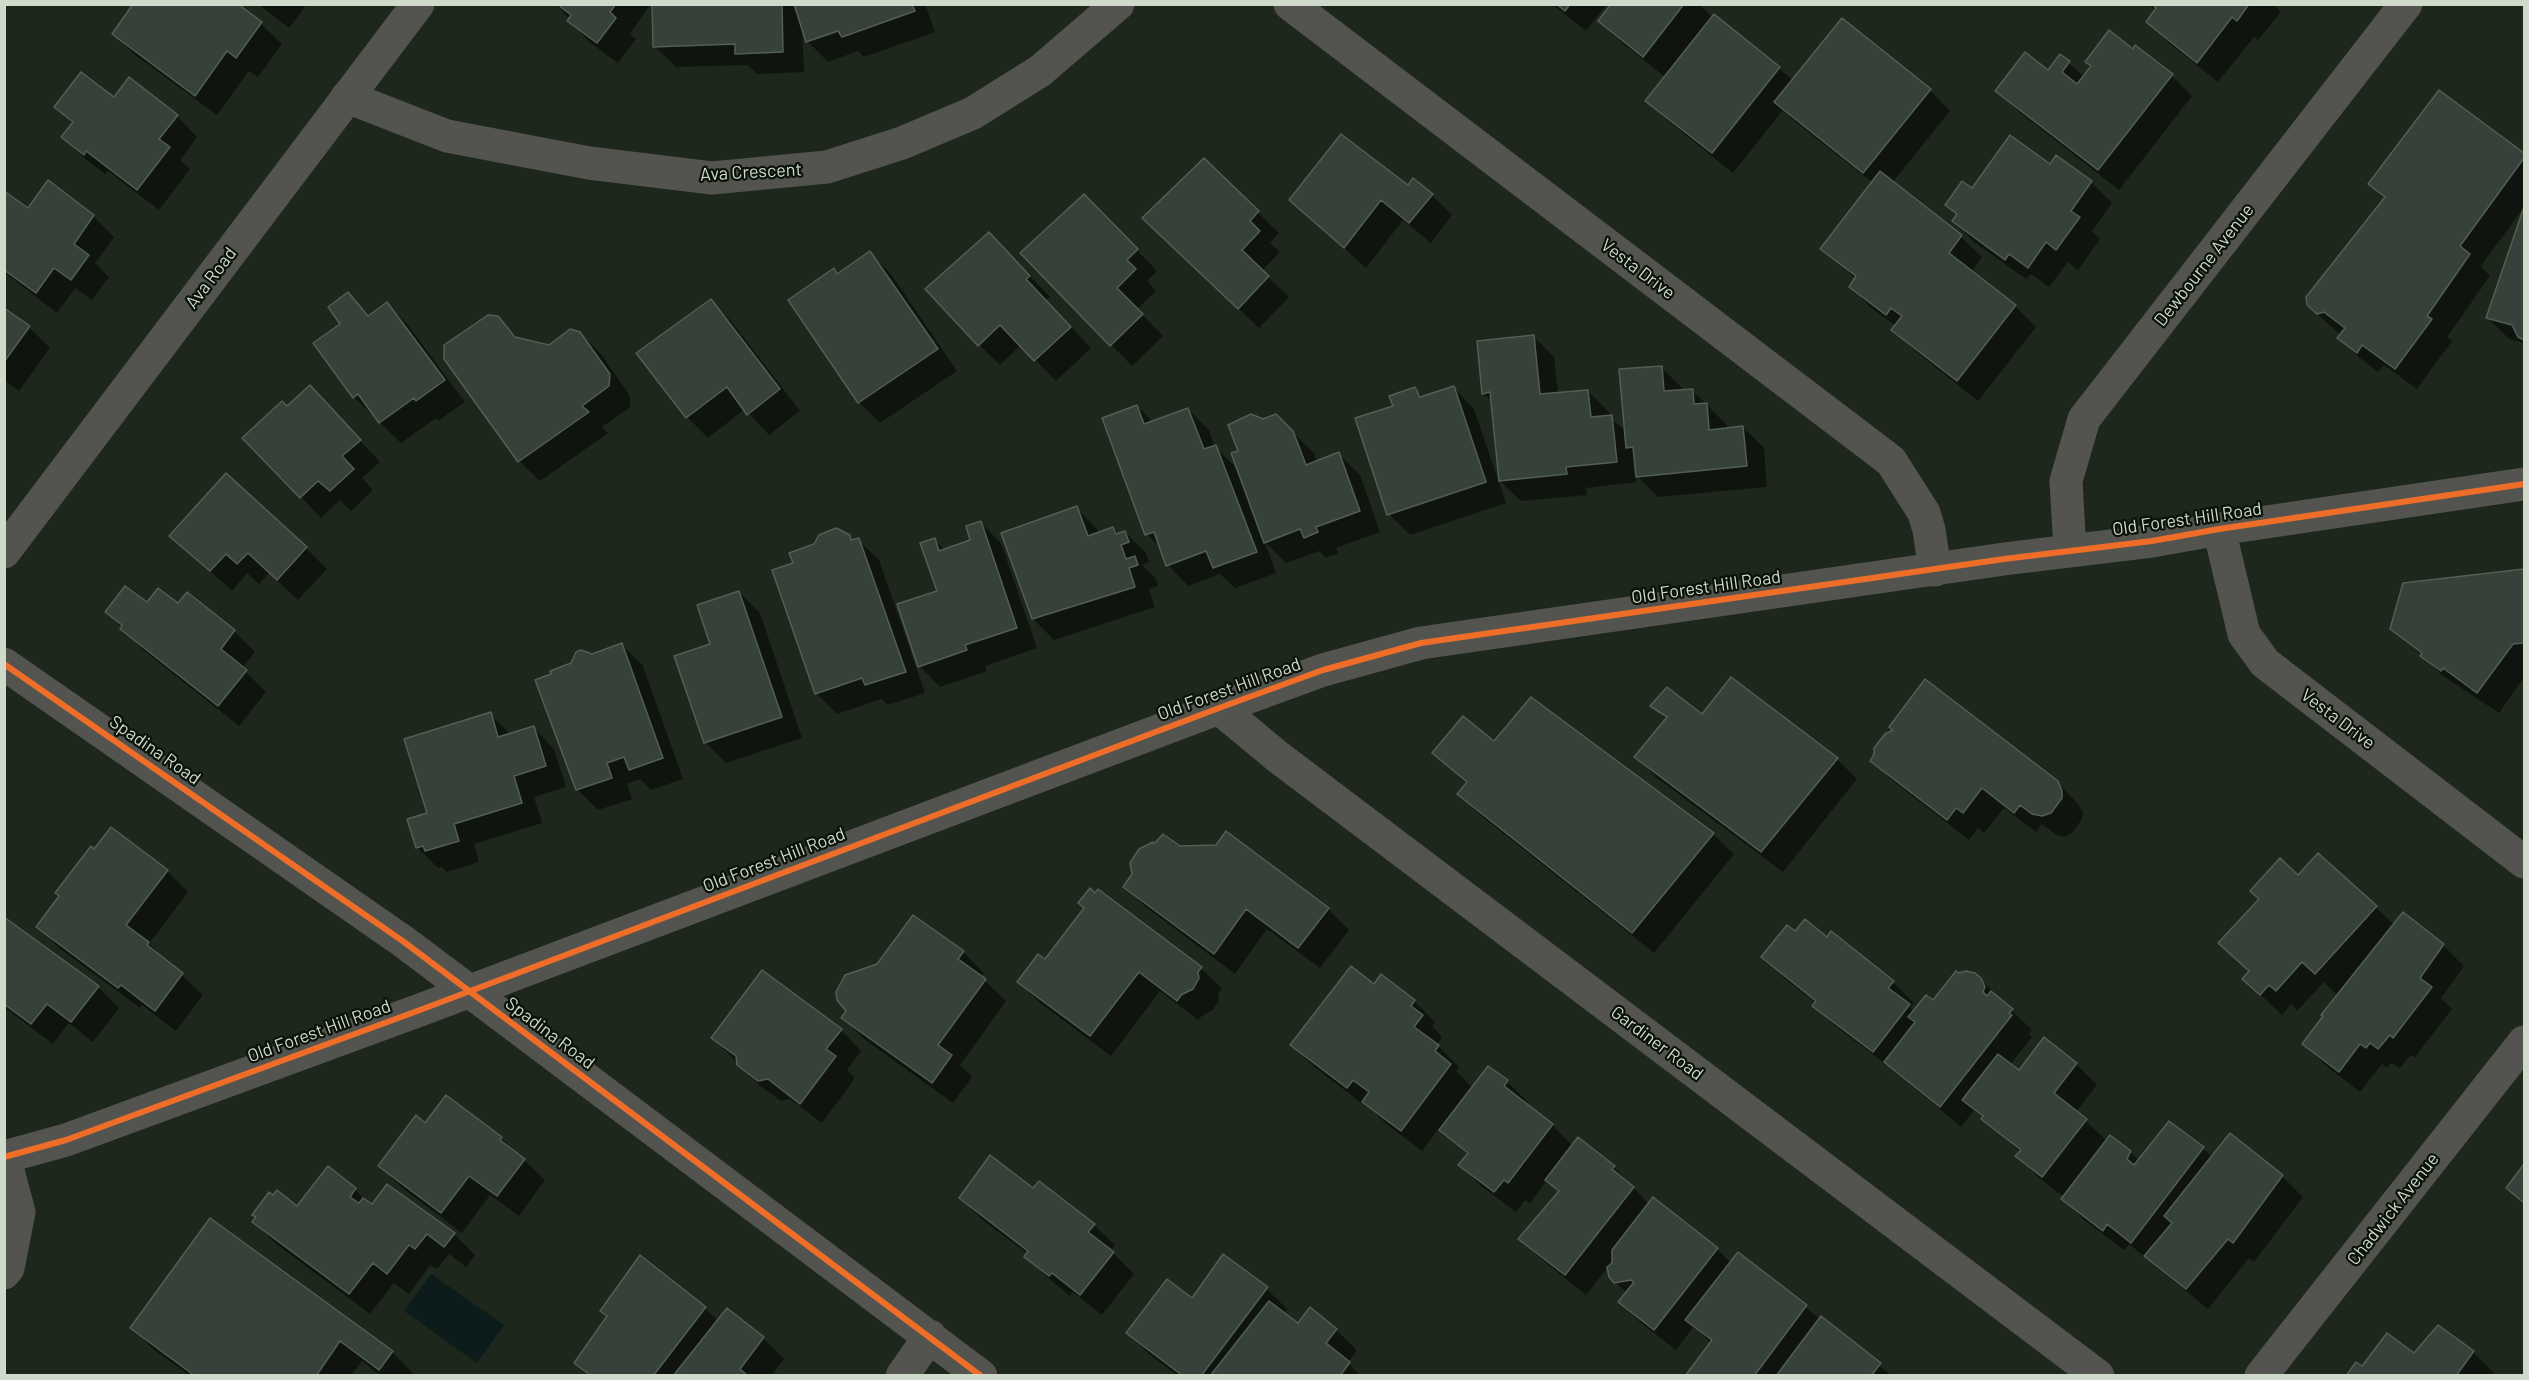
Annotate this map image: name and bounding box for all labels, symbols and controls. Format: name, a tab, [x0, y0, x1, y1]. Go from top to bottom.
street label: Ava Crescent	[699, 159, 803, 185]
street label: Dewbourne Avenue	[2150, 200, 2258, 330]
street label: Vesta Drive	[1597, 234, 1679, 304]
street label: Ava Road	[181, 243, 241, 313]
street label: Old Forest Hill Road	[2111, 498, 2263, 540]
street label: Old Forest Hill Road	[1630, 566, 1782, 608]
street label: Old Forest Hill Road	[1154, 653, 1304, 725]
street label: Vesta Drive	[2297, 684, 2379, 754]
street label: Spadina Road	[105, 711, 205, 789]
street label: Old Forest Hill Road	[700, 823, 848, 897]
street label: Spadina Road	[501, 992, 599, 1074]
street label: Old Forest Hill Road	[244, 995, 394, 1067]
street label: Gardiner Road	[1607, 1001, 1707, 1085]
street label: Chadwick Avenue	[2343, 1149, 2443, 1269]

